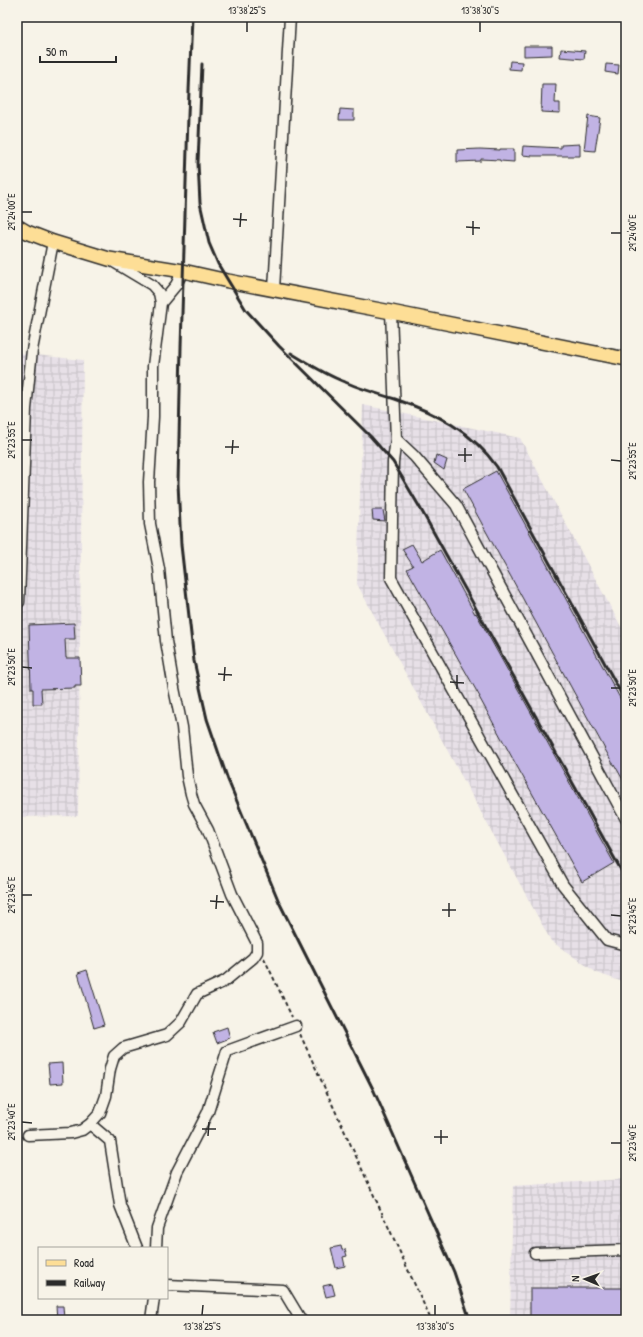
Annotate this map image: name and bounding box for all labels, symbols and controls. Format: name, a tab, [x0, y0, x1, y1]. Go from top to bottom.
text: 13°38'25"S	[228, 4, 266, 17]
text: 13°38'30"S	[461, 4, 499, 17]
scale bar	[40, 38, 116, 64]
text: 50 m	[46, 43, 67, 60]
text: 29°24'00"E	[5, 193, 18, 231]
text: 29°24'00"E	[626, 214, 639, 252]
text: 29°23'55"E	[5, 421, 18, 459]
text: 29°23'55"E	[626, 442, 639, 480]
text: 29°23'50"E	[5, 648, 18, 686]
text: 29°23'50"E	[626, 669, 639, 707]
text: 29°23'45"E	[5, 876, 18, 913]
text: 29°23'45"E	[626, 897, 639, 934]
text: 29°23'40"E	[5, 1103, 18, 1141]
text: 29°23'40"E	[626, 1124, 639, 1162]
legend	[38, 1247, 168, 1299]
text: Road	[74, 1254, 94, 1271]
north arrow	[565, 1259, 605, 1299]
text: Railway	[74, 1274, 105, 1291]
text: N	[568, 1275, 582, 1282]
text: 13°38'25"S	[183, 1320, 221, 1333]
text: 13°38'30"S	[416, 1320, 454, 1333]

